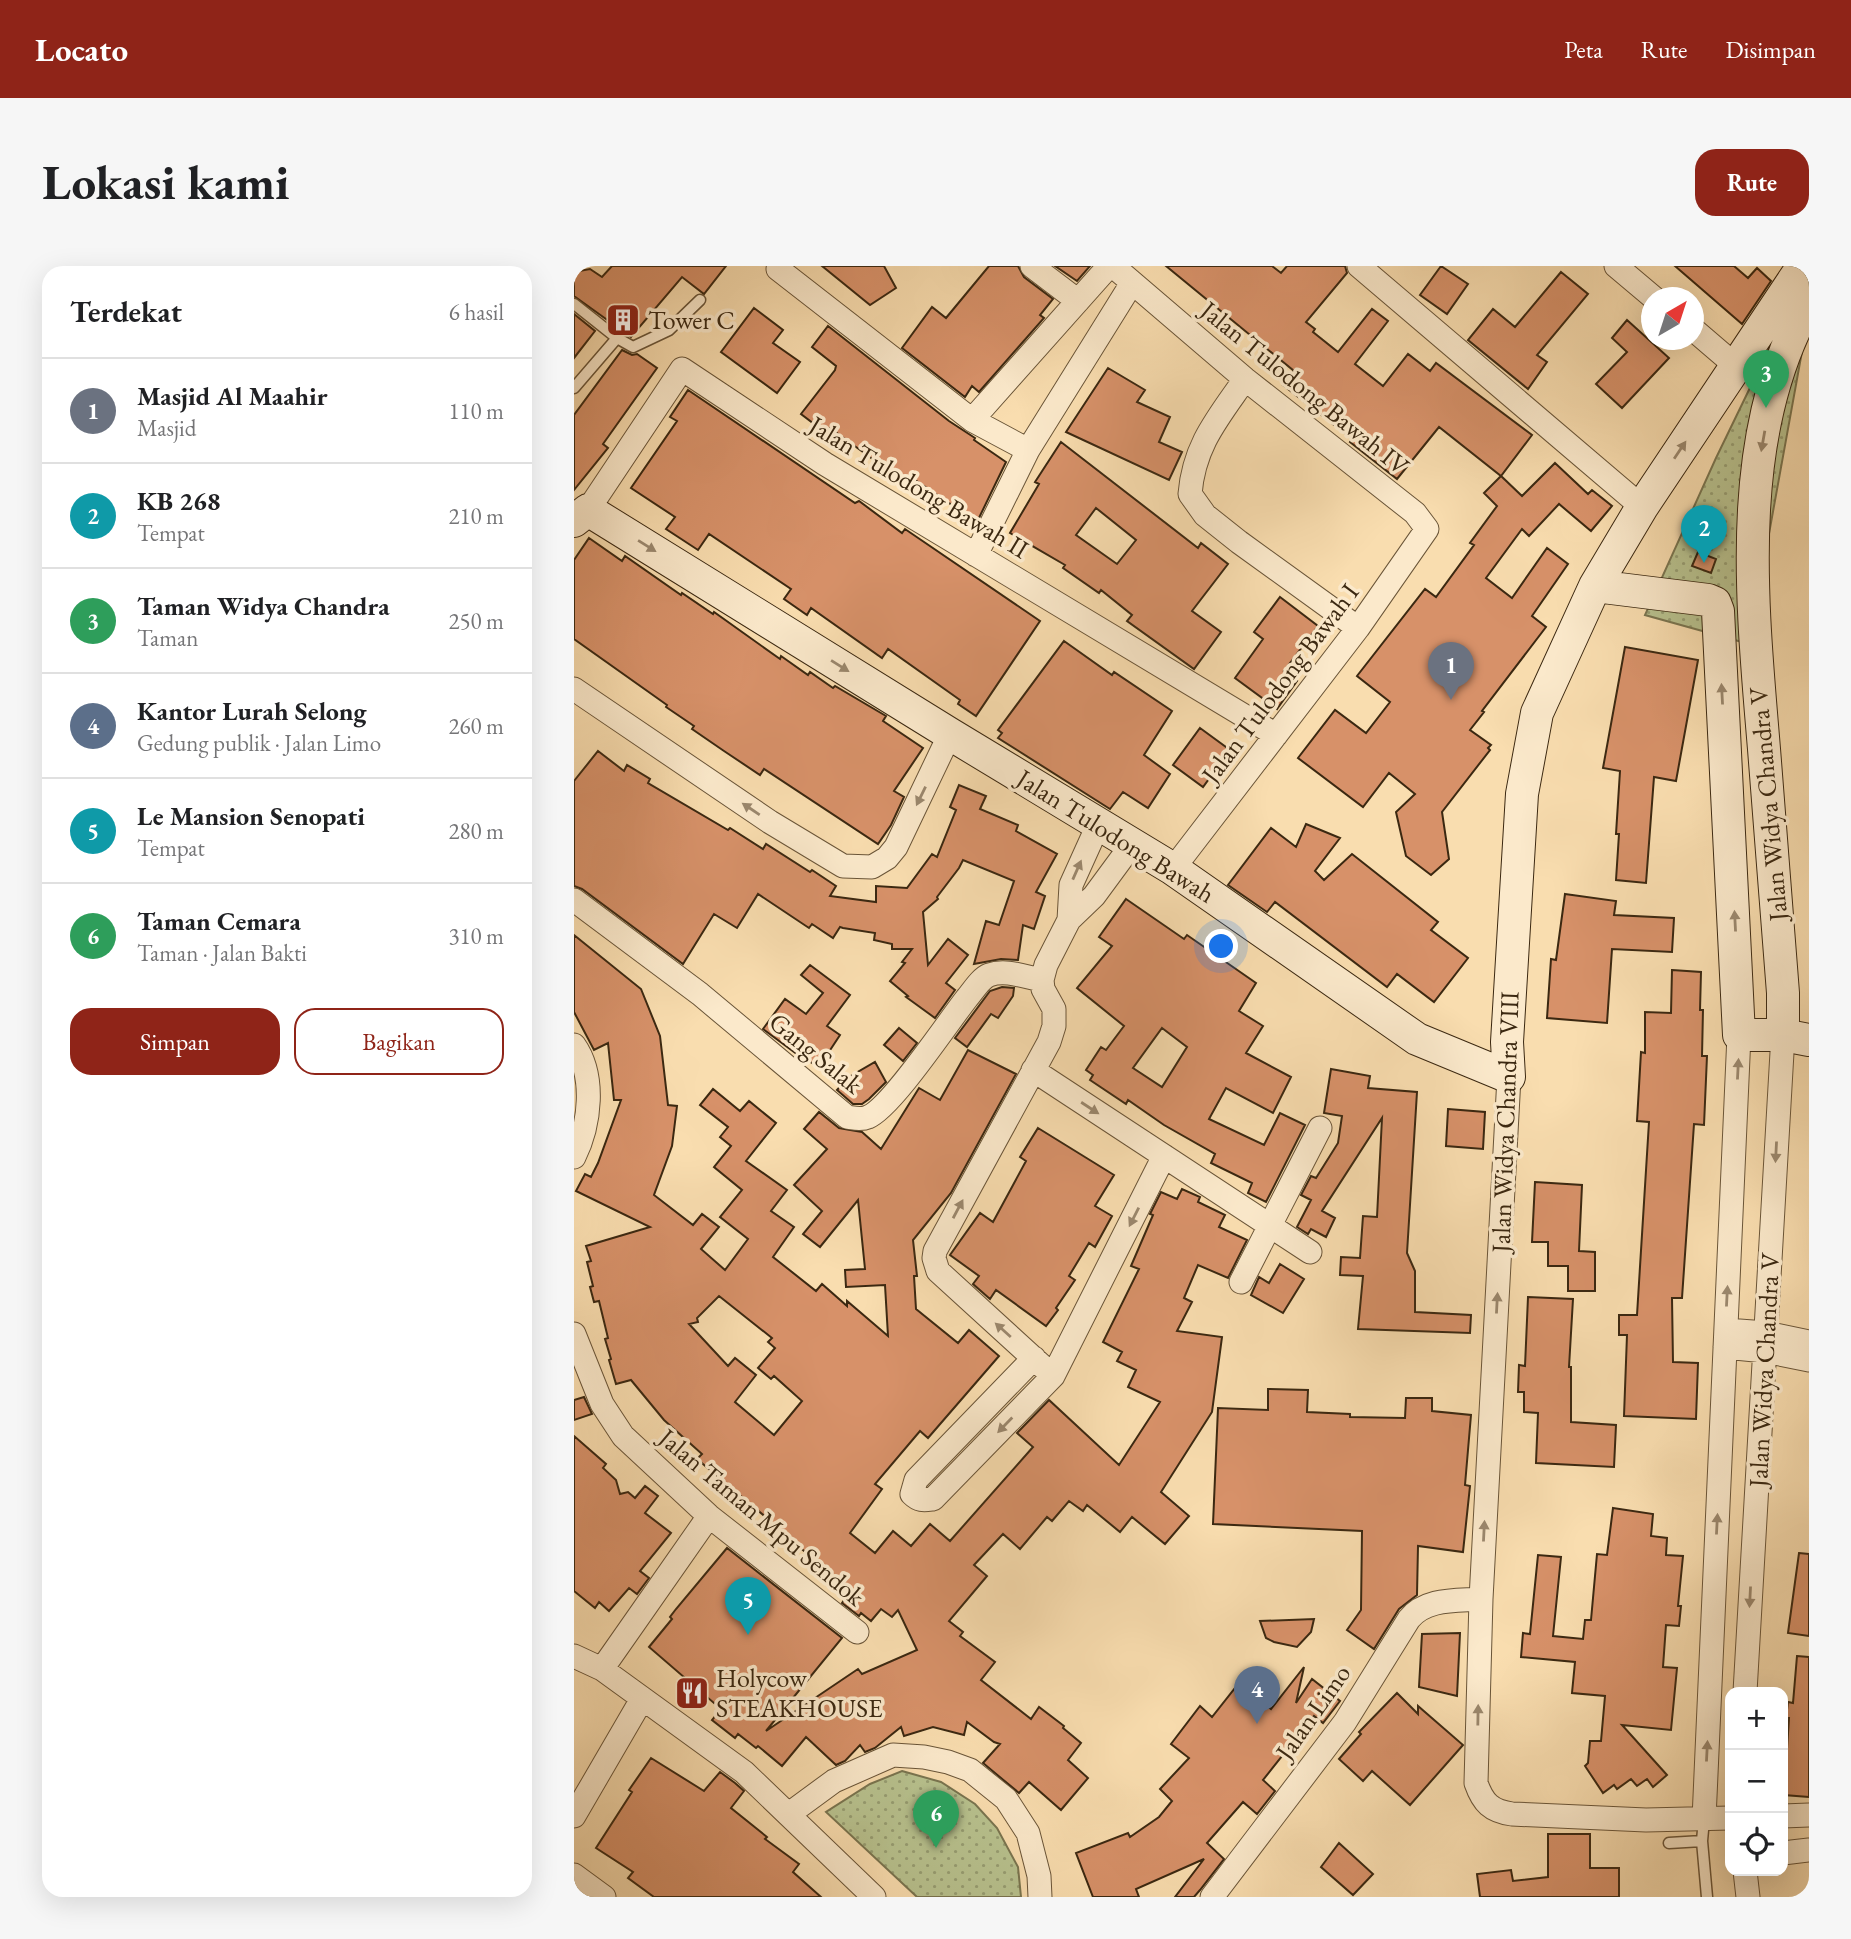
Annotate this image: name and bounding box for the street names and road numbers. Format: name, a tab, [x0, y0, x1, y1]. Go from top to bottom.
street label: Jalan Tulodong Bawah IV	[1192, 292, 1417, 483]
street label: Jalan Tulodong Bawah II	[801, 407, 1035, 566]
street label: Jalan Tulodong Bawah I	[1193, 576, 1366, 791]
street label: Jalan Widya Chandra V	[1741, 685, 1795, 925]
street label: Jalan Tulodong Bawah	[1009, 760, 1222, 911]
street label: Jalan Widya Chandra VIII	[1483, 991, 1527, 1255]
street label: Gang Salak	[762, 1005, 870, 1102]
street label: Jalan Widya Chandra V	[1741, 1251, 1787, 1490]
street label: Jalan Taman Mpu Sendok	[650, 1419, 873, 1614]
street label: Jalan Limo	[1267, 1657, 1358, 1768]

